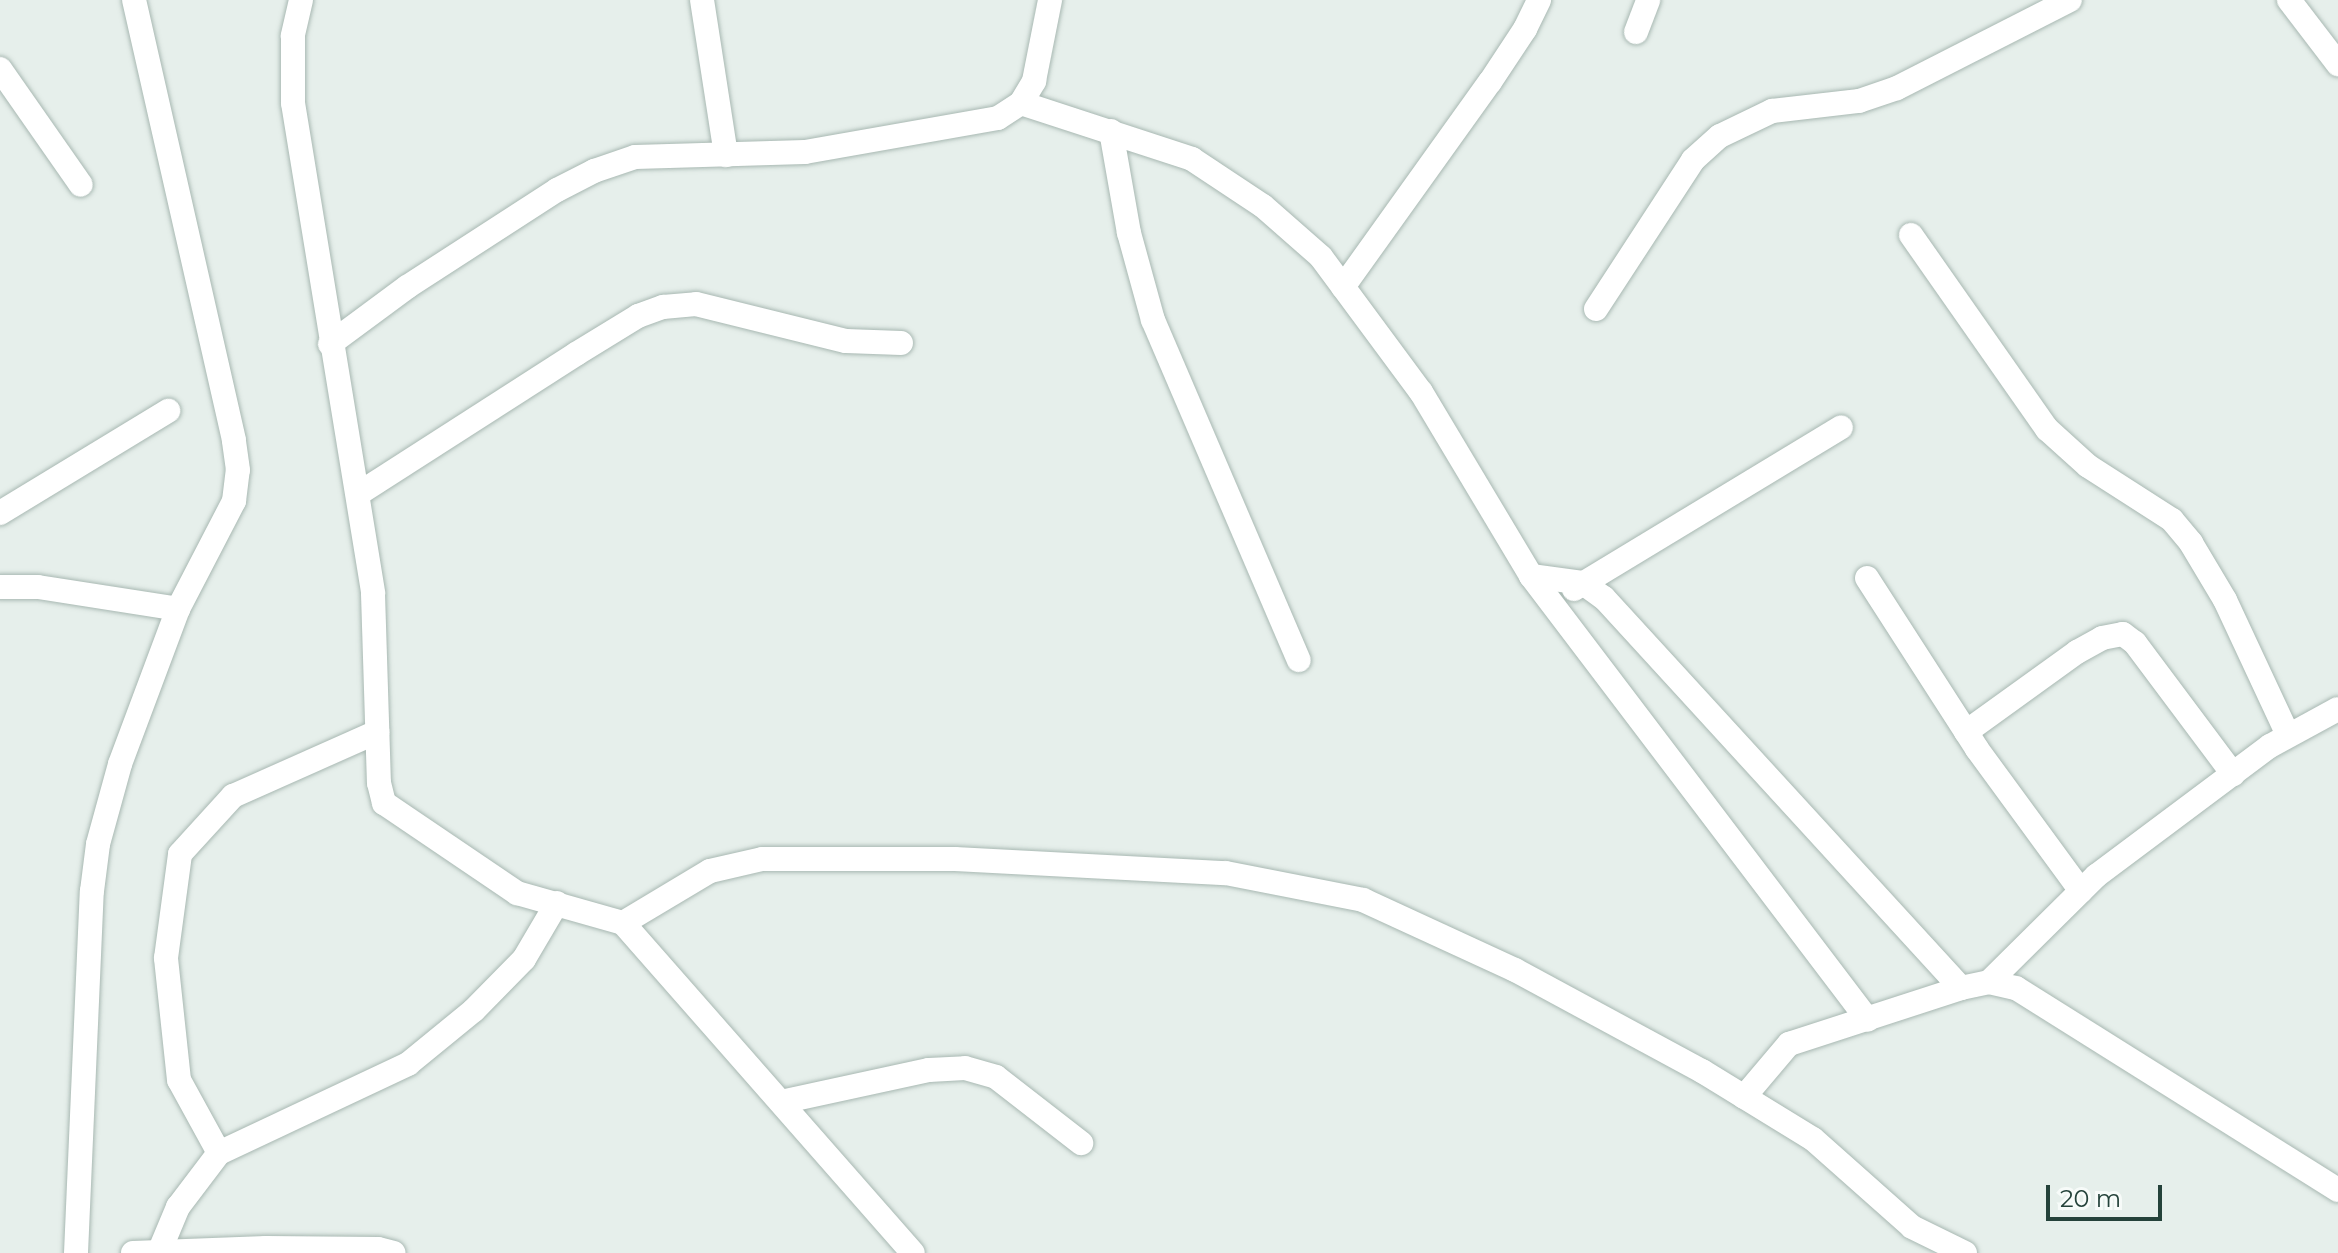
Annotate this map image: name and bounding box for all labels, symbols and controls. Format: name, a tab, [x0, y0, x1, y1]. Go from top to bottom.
scale bar	[2050, 1169, 2166, 1219]
text: 20 m	[2060, 1184, 2121, 1213]

